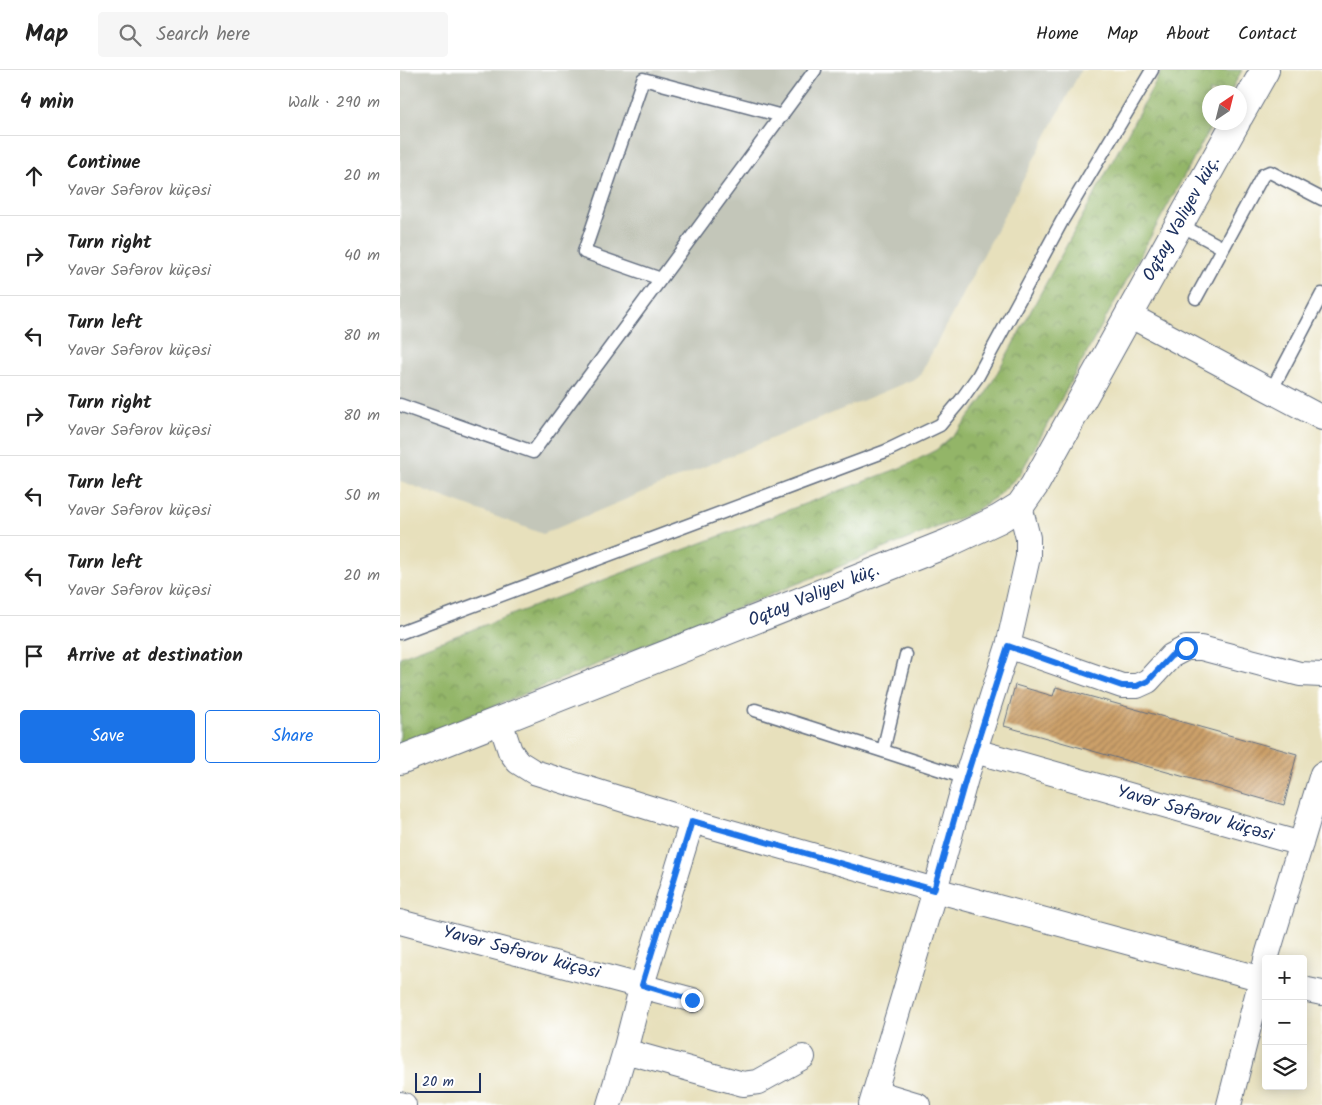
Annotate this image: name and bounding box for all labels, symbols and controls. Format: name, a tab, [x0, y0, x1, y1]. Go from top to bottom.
search box	[98, 12, 448, 57]
text: Map	[25, 15, 68, 54]
text: Search here	[156, 20, 250, 50]
text: Home	[1036, 20, 1079, 49]
text: Map	[1107, 20, 1138, 49]
text: About	[1166, 20, 1210, 49]
text: Contact	[1238, 20, 1297, 49]
icon: search	[116, 21, 144, 49]
north arrow	[1202, 85, 1247, 130]
text: 4 min	[20, 86, 74, 119]
text: Walk · 290 m	[288, 90, 380, 115]
text: Continue	[67, 148, 140, 178]
street label: Oqtay Vəliyev küç.	[1135, 151, 1229, 287]
icon: ahead	[20, 162, 48, 190]
text: 20 m	[344, 163, 380, 188]
text: Yavər Səfərov küçəsi	[67, 178, 211, 203]
text: Turn right	[67, 228, 152, 258]
icon: right	[20, 242, 48, 270]
text: 40 m	[344, 243, 380, 268]
text: Yavər Səfərov küçəsi	[67, 258, 211, 283]
text: Turn left	[67, 308, 142, 338]
icon: left	[20, 322, 48, 350]
text: 80 m	[343, 323, 380, 348]
text: Yavər Səfərov küçəsi	[67, 338, 211, 363]
text: Turn right	[67, 388, 152, 418]
icon: right	[20, 402, 48, 430]
text: 80 m	[343, 403, 380, 428]
text: Yavər Səfərov küçəsi	[67, 418, 211, 443]
text: Turn left	[67, 468, 142, 498]
icon: left	[20, 482, 48, 510]
text: 50 m	[344, 483, 380, 508]
text: Yavər Səfərov küçəsi	[67, 498, 211, 523]
text: Turn left	[67, 548, 142, 578]
street label: Oqtay Vəliyev küç.	[744, 556, 884, 636]
icon: left	[20, 562, 48, 590]
text: 20 m	[344, 563, 380, 588]
text: Yavər Səfərov küçəsi	[67, 578, 211, 603]
route start	[1175, 637, 1198, 660]
text: Arrive at destination	[67, 641, 243, 671]
icon: arrive	[20, 642, 48, 670]
button: Save	[20, 710, 195, 763]
button: Share	[205, 710, 380, 763]
street label: Yavər Səfərov küçəsi	[1113, 778, 1278, 850]
street label: Yavər Səfərov küçəsi	[439, 918, 604, 988]
map controls	[1262, 955, 1307, 1090]
button: +	[1262, 955, 1307, 1000]
route end	[681, 989, 704, 1012]
button: −	[1262, 1000, 1307, 1045]
button: layers	[1262, 1045, 1307, 1090]
scale bar	[415, 1070, 481, 1093]
text: 20 m	[422, 1071, 454, 1093]

